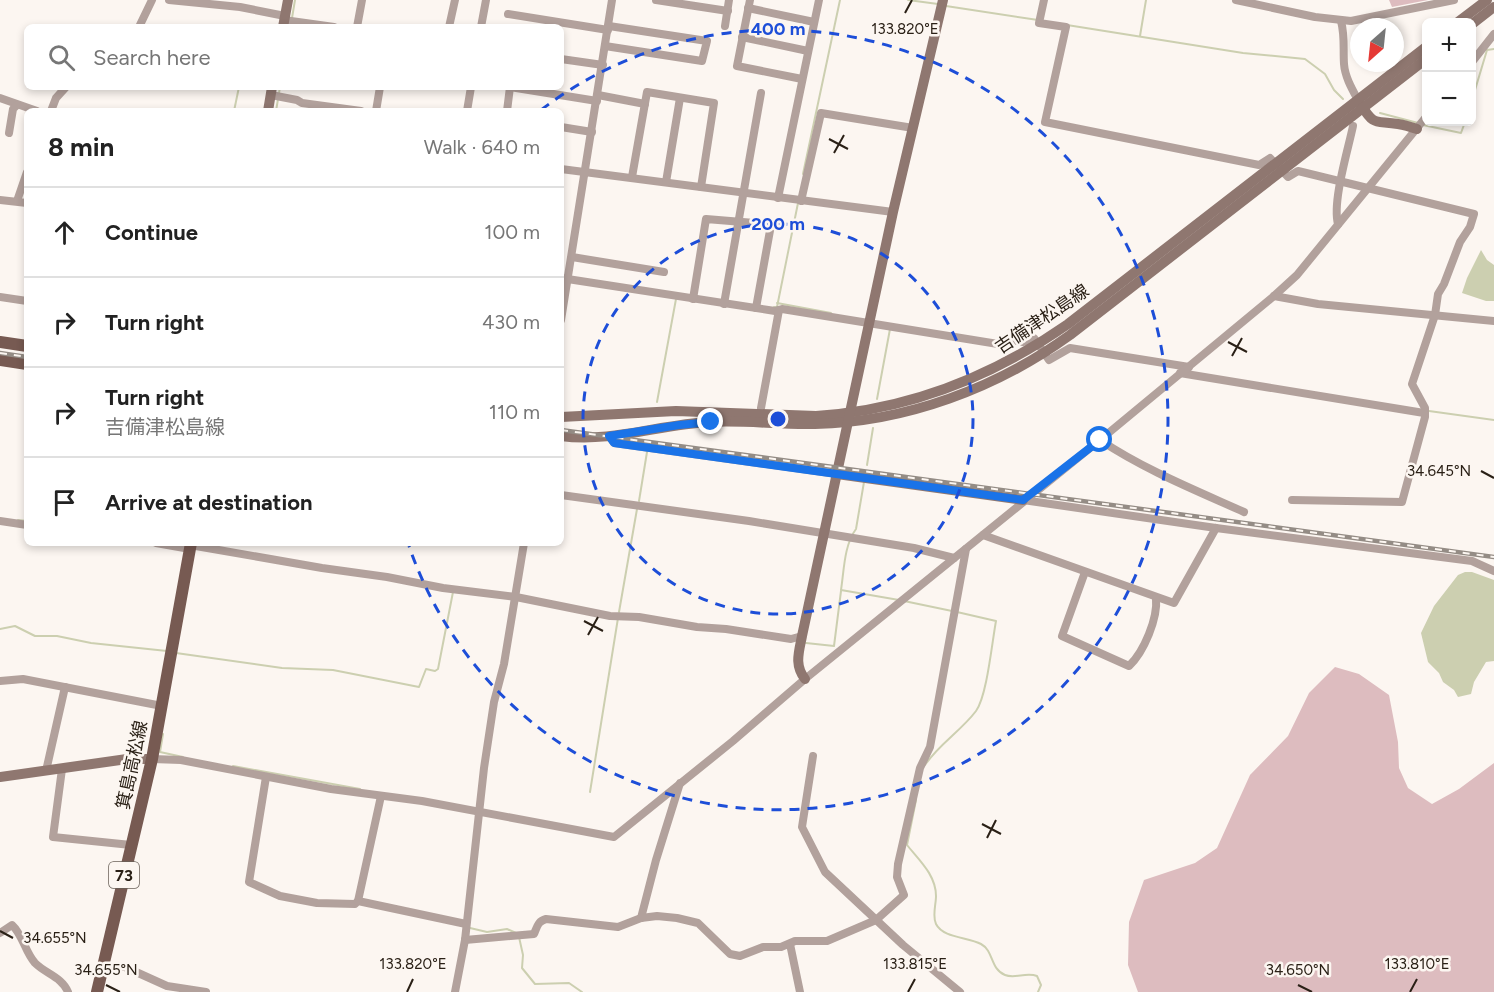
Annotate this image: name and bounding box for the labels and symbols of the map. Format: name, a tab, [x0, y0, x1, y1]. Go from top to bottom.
text: 400 m	[751, 18, 805, 40]
north arrow	[1350, 18, 1404, 72]
text: 133.820°E	[871, 20, 939, 38]
text: 200 m	[751, 213, 805, 235]
street label: 吉備津松島線	[991, 280, 1093, 358]
route end	[697, 408, 723, 434]
centre of rings	[768, 409, 788, 429]
route start	[1086, 426, 1112, 452]
text: 34.645°N	[1407, 462, 1471, 480]
street label: 箕島高松線	[112, 719, 152, 811]
road number: 73	[109, 862, 139, 888]
text: 34.655°N	[23, 929, 87, 947]
text: 133.820°E	[379, 955, 447, 973]
text: 133.815°E	[883, 955, 947, 973]
text: 133.810°E	[1384, 955, 1450, 973]
text: 34.655°N	[74, 961, 138, 979]
text: 34.650°N	[1266, 961, 1330, 979]

